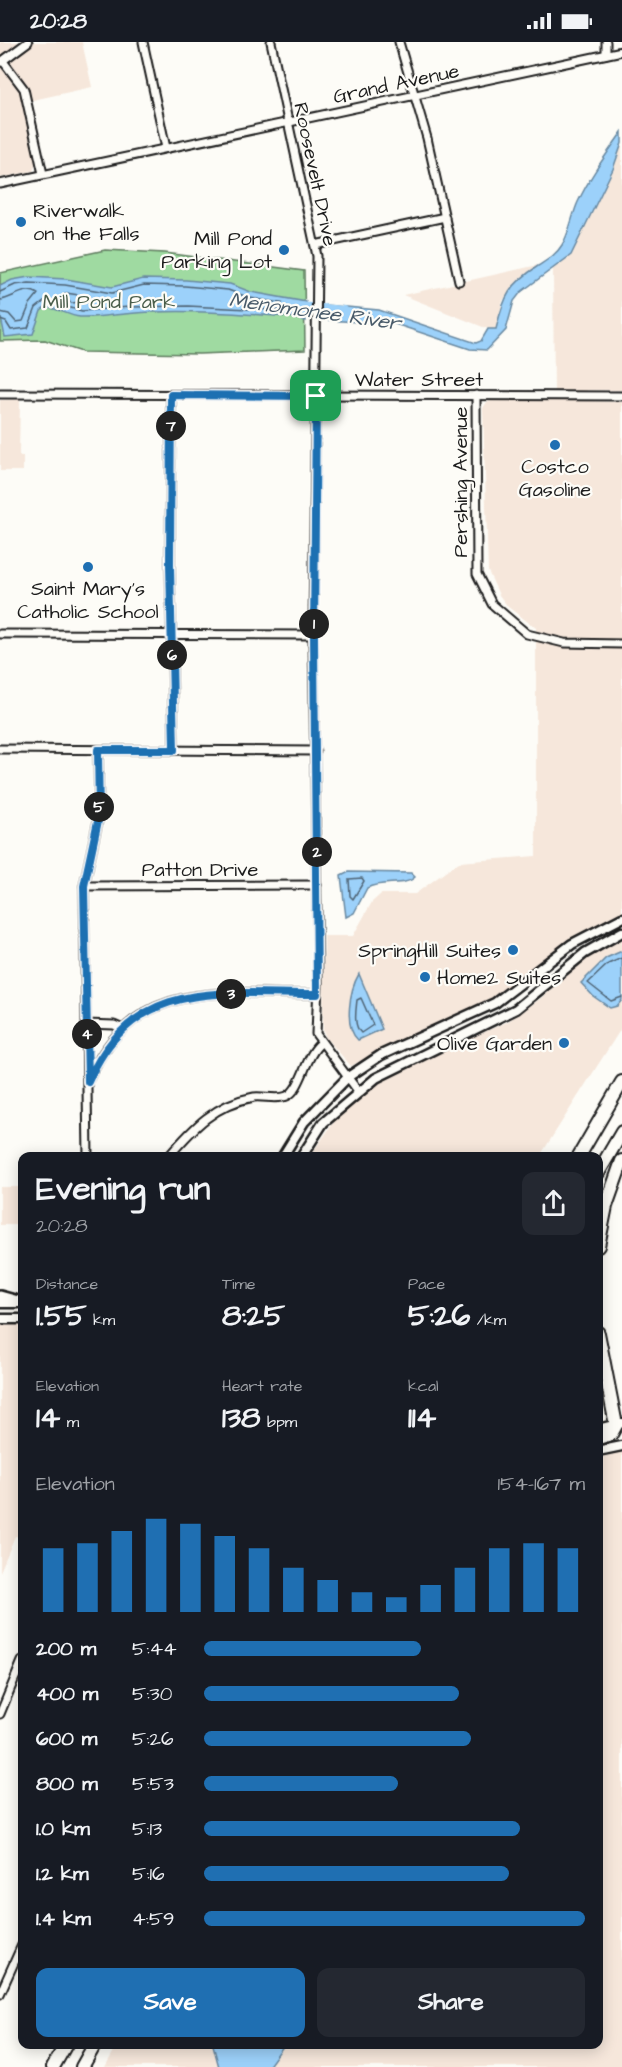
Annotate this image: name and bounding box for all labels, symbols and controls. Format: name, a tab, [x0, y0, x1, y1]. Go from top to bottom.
text: 20:28	[30, 6, 87, 37]
street label: Grand Avenue	[331, 57, 462, 111]
street label: Roosevelt Drive	[286, 100, 344, 249]
place label: Riverwalk on the Falls	[33, 197, 139, 248]
marker: Riverwalk on the Falls	[14, 215, 28, 229]
place label: Mill Pond Parking Lot	[161, 225, 272, 277]
marker: Mill Pond Parking Lot	[277, 243, 291, 257]
water label: Menomonee River	[227, 285, 405, 338]
park label: Mill Pond Park	[43, 288, 175, 316]
street label: Water Street	[355, 366, 483, 394]
pin	[290, 370, 341, 421]
icon: arrive	[299, 379, 332, 412]
street label: Pershing Avenue	[447, 406, 476, 557]
pin: 7	[156, 411, 186, 441]
text: 7	[166, 415, 176, 437]
marker: Costco Gasoline	[548, 438, 562, 452]
place label: Costco Gasoline	[519, 453, 591, 504]
marker: Saint Mary's Catholic School	[81, 560, 95, 574]
place label: Saint Mary's Catholic School	[17, 575, 159, 626]
pin: 1	[299, 609, 329, 639]
text: 1	[313, 613, 315, 635]
pin: 6	[157, 640, 187, 670]
text: 6	[167, 644, 177, 666]
pin: 5	[84, 792, 114, 822]
text: 5	[93, 796, 105, 818]
pin: 2	[302, 837, 332, 867]
text: 2	[312, 841, 322, 863]
street label: Patton Drive	[142, 856, 258, 884]
place label: SpringHill Suites	[358, 937, 501, 966]
marker: SpringHill Suites	[506, 943, 520, 957]
place label: Home2 Suites	[437, 964, 561, 992]
marker: Home2 Suites	[418, 970, 432, 984]
pin: 3	[216, 979, 246, 1009]
text: 3	[227, 983, 235, 1005]
pin: 4	[72, 1019, 102, 1049]
text: 4	[82, 1023, 92, 1045]
place label: Olive Garden	[437, 1030, 552, 1058]
marker: Olive Garden	[557, 1036, 571, 1050]
text: Evening run	[36, 1166, 210, 1212]
button: share	[522, 1172, 585, 1235]
text: 20:28	[36, 1212, 88, 1240]
text: Distance	[36, 1273, 98, 1295]
text: Time	[222, 1273, 256, 1295]
text: Pace	[408, 1273, 445, 1295]
text: 1.55	[36, 1295, 87, 1337]
text: 8:25	[222, 1295, 285, 1337]
text: 5:26	[408, 1295, 470, 1337]
text: km	[87, 1309, 115, 1331]
text: /km	[470, 1309, 506, 1331]
text: Elevation	[36, 1375, 99, 1397]
text: Heart rate	[222, 1375, 302, 1397]
text: kcal	[408, 1375, 439, 1397]
text: 14	[36, 1397, 60, 1439]
text: 138	[222, 1397, 261, 1439]
text: 114	[408, 1397, 436, 1439]
text: m	[60, 1411, 79, 1433]
text: bpm	[261, 1411, 297, 1433]
text: Elevation	[36, 1470, 115, 1498]
text: 154–167 m	[497, 1470, 585, 1498]
text: 200 m	[36, 1635, 96, 1663]
text: 5:44	[132, 1635, 177, 1663]
text: 400 m	[36, 1680, 98, 1708]
text: 5:30	[132, 1680, 172, 1708]
text: 600 m	[36, 1725, 97, 1753]
text: 5:26	[132, 1725, 173, 1753]
text: 800 m	[36, 1770, 98, 1798]
text: 5:53	[132, 1770, 174, 1798]
text: 1.0 km	[36, 1815, 90, 1843]
text: 5:13	[132, 1815, 162, 1843]
text: 1.2 km	[36, 1860, 89, 1888]
text: 5:16	[132, 1860, 165, 1888]
text: 1.4 km	[36, 1905, 91, 1933]
text: 4:59	[132, 1905, 175, 1933]
button: Save	[36, 1968, 305, 2037]
button: Share	[317, 1968, 585, 2037]

